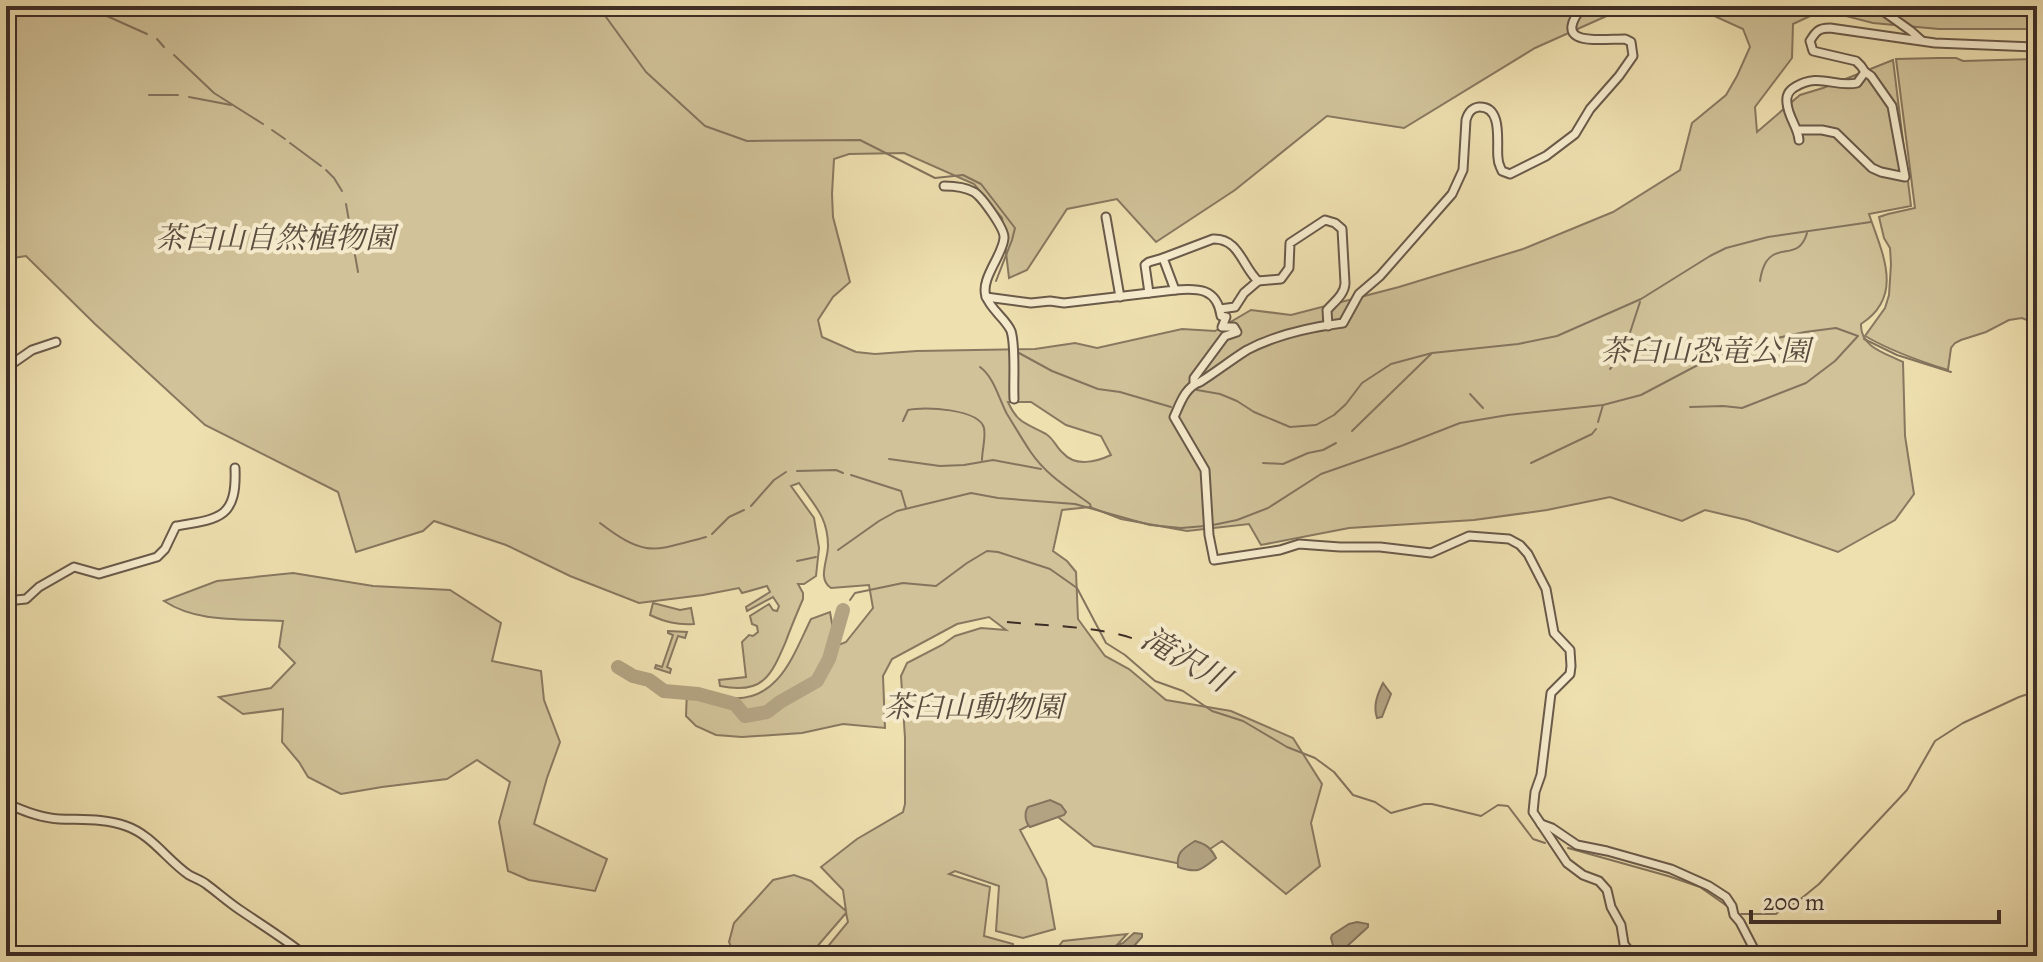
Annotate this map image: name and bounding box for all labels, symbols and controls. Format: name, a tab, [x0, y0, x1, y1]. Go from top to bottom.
park label: 茶臼山自然植物園	[155, 218, 400, 258]
park label: 茶臼山恐竜公園	[1600, 331, 1815, 371]
water label: 滝沢川	[1133, 616, 1241, 704]
park label: 茶臼山動物園	[883, 687, 1068, 727]
scale bar	[1751, 874, 1999, 924]
text: 200 m	[1763, 886, 1825, 918]

